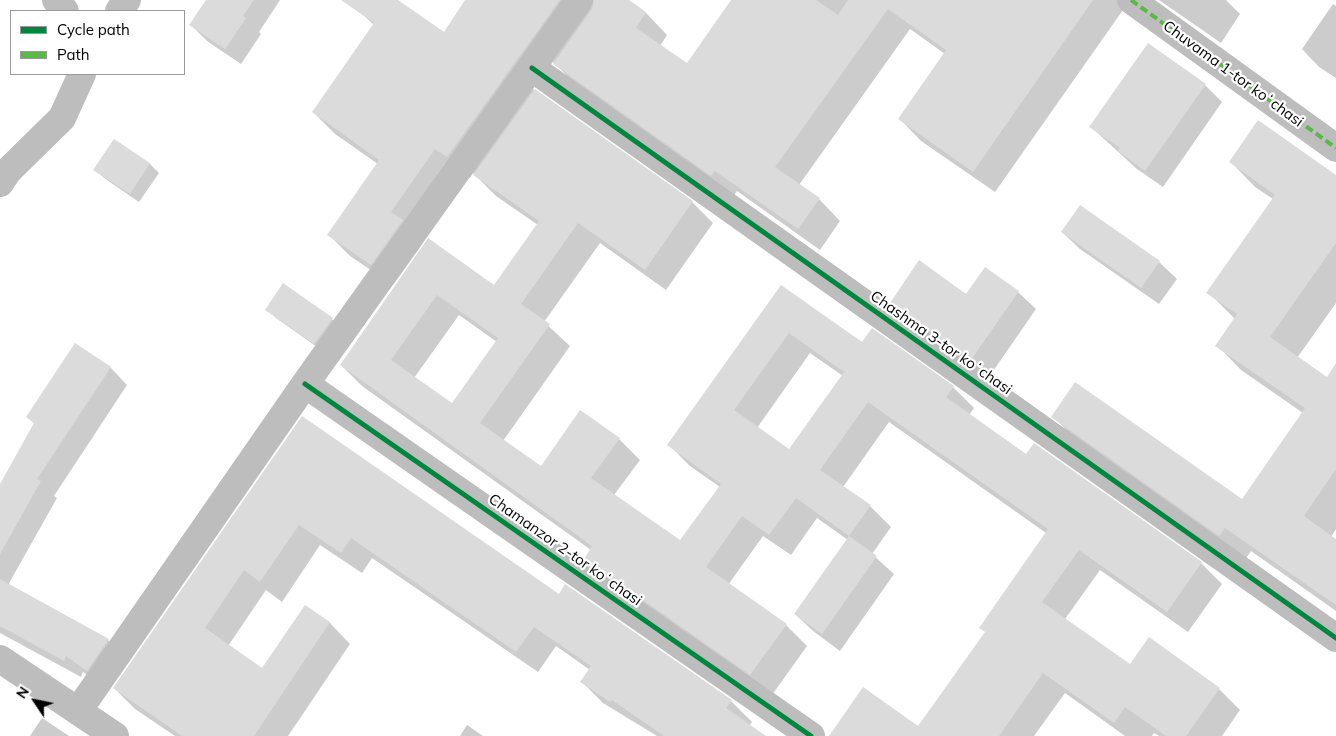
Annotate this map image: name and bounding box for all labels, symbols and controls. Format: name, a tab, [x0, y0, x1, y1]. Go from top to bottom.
legend	[10, 10, 185, 75]
street label: Chuvama 1-tor koʻchasi	[1159, 17, 1307, 131]
text: Cycle path	[57, 20, 130, 39]
text: Path	[57, 45, 89, 64]
street label: Chashma 3-tor koʻchasi	[867, 287, 1015, 399]
street label: Chamanzor 2-tor koʻchasi	[485, 490, 645, 610]
north arrow	[10, 676, 60, 726]
text: N	[12, 683, 33, 702]

